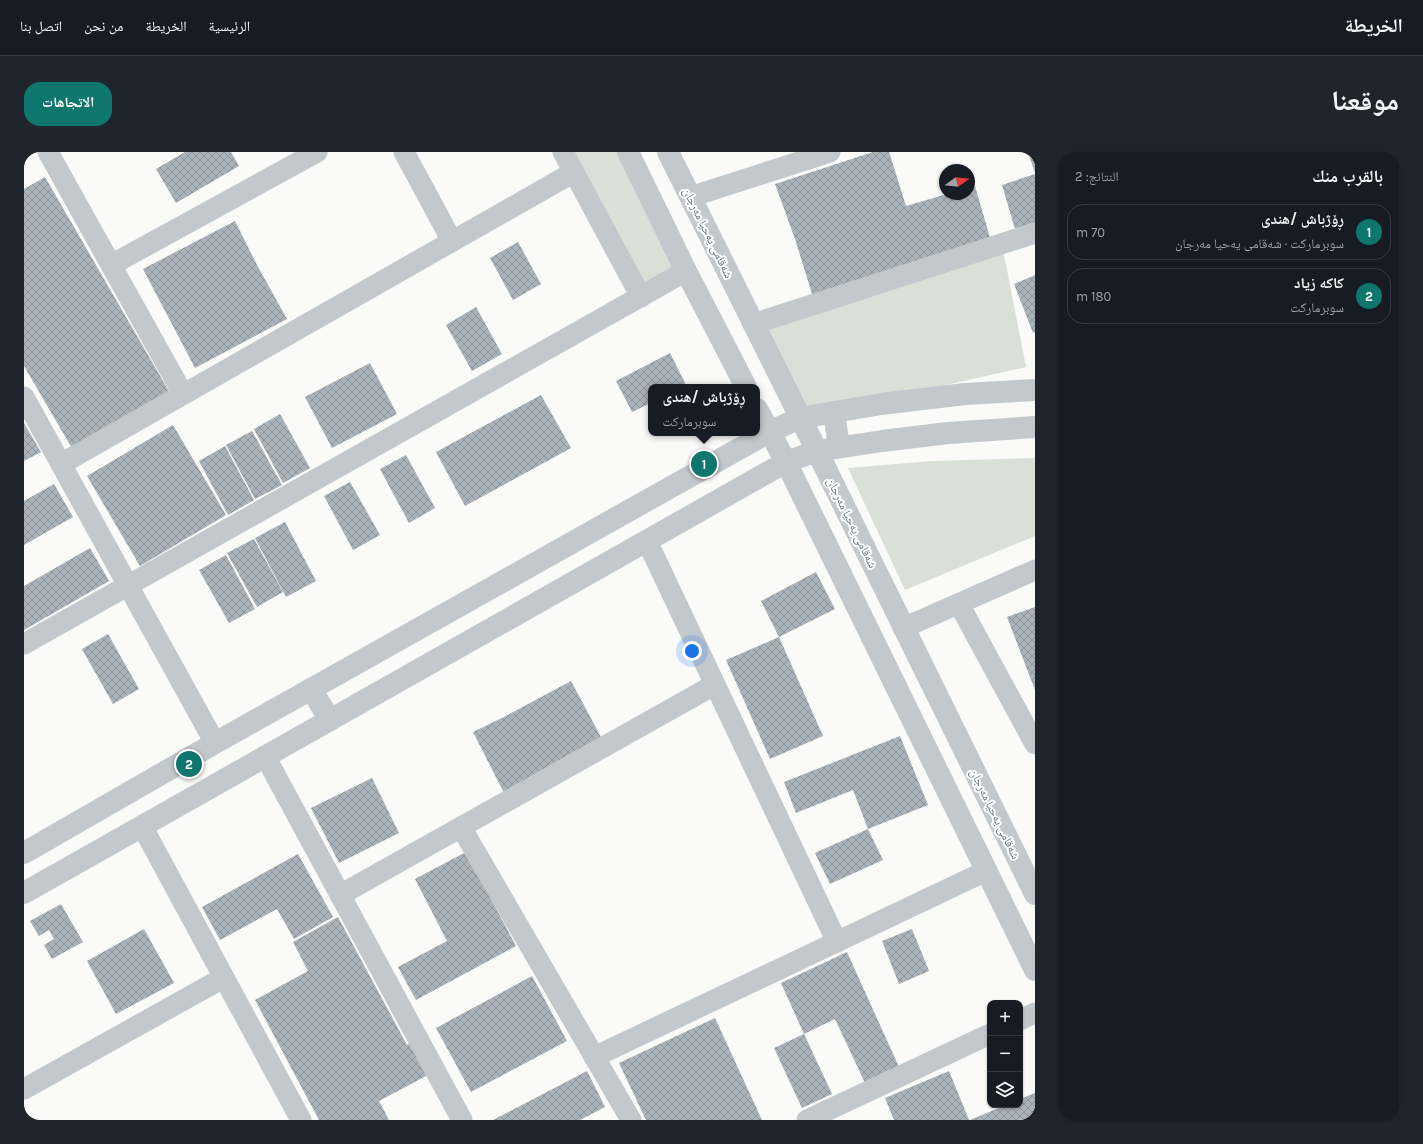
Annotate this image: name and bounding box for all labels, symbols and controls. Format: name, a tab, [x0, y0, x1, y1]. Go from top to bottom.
text: الخريطة	[1345, 15, 1403, 37]
text: اتصل بنا	[20, 18, 62, 35]
text: من نحن	[84, 18, 123, 35]
text: الخريطة	[145, 18, 187, 35]
text: الرئيسية	[209, 18, 250, 35]
button: الاتجاهات	[24, 82, 112, 126]
text: موقعنا	[1331, 84, 1399, 117]
north arrow	[939, 164, 975, 200]
text: بالقرب منك	[1312, 166, 1383, 186]
text: النتائج: 2	[1075, 169, 1118, 184]
street label: شەقامی یەحیا مەرجان	[680, 186, 736, 281]
text: ڕۆژباش /ھندی	[1261, 210, 1344, 228]
text: 70 m	[1076, 225, 1105, 240]
text: 1	[1367, 225, 1371, 240]
text: سوبرماركت · شەقامی یەحیا مەرجان	[1175, 236, 1344, 251]
text: کاکە زیاد	[1294, 274, 1344, 292]
text: 180 m	[1076, 289, 1111, 304]
text: 2	[1365, 289, 1373, 304]
text: سوبرماركت	[1290, 300, 1344, 315]
popup	[648, 384, 760, 436]
text: ڕۆژباش /ھندی	[663, 388, 745, 406]
text: سوبرماركت	[663, 414, 716, 429]
pin: 1	[691, 449, 717, 479]
street label: شەقامی یەحیا مەرجان	[824, 476, 880, 571]
your location	[682, 641, 702, 661]
pin: 2	[176, 749, 202, 779]
street label: شەقامی یەحیا مەرجان	[967, 767, 1023, 862]
map controls	[987, 1000, 1023, 1108]
button: +	[987, 1000, 1023, 1036]
button: −	[987, 1036, 1023, 1072]
button: layers	[987, 1072, 1023, 1108]

